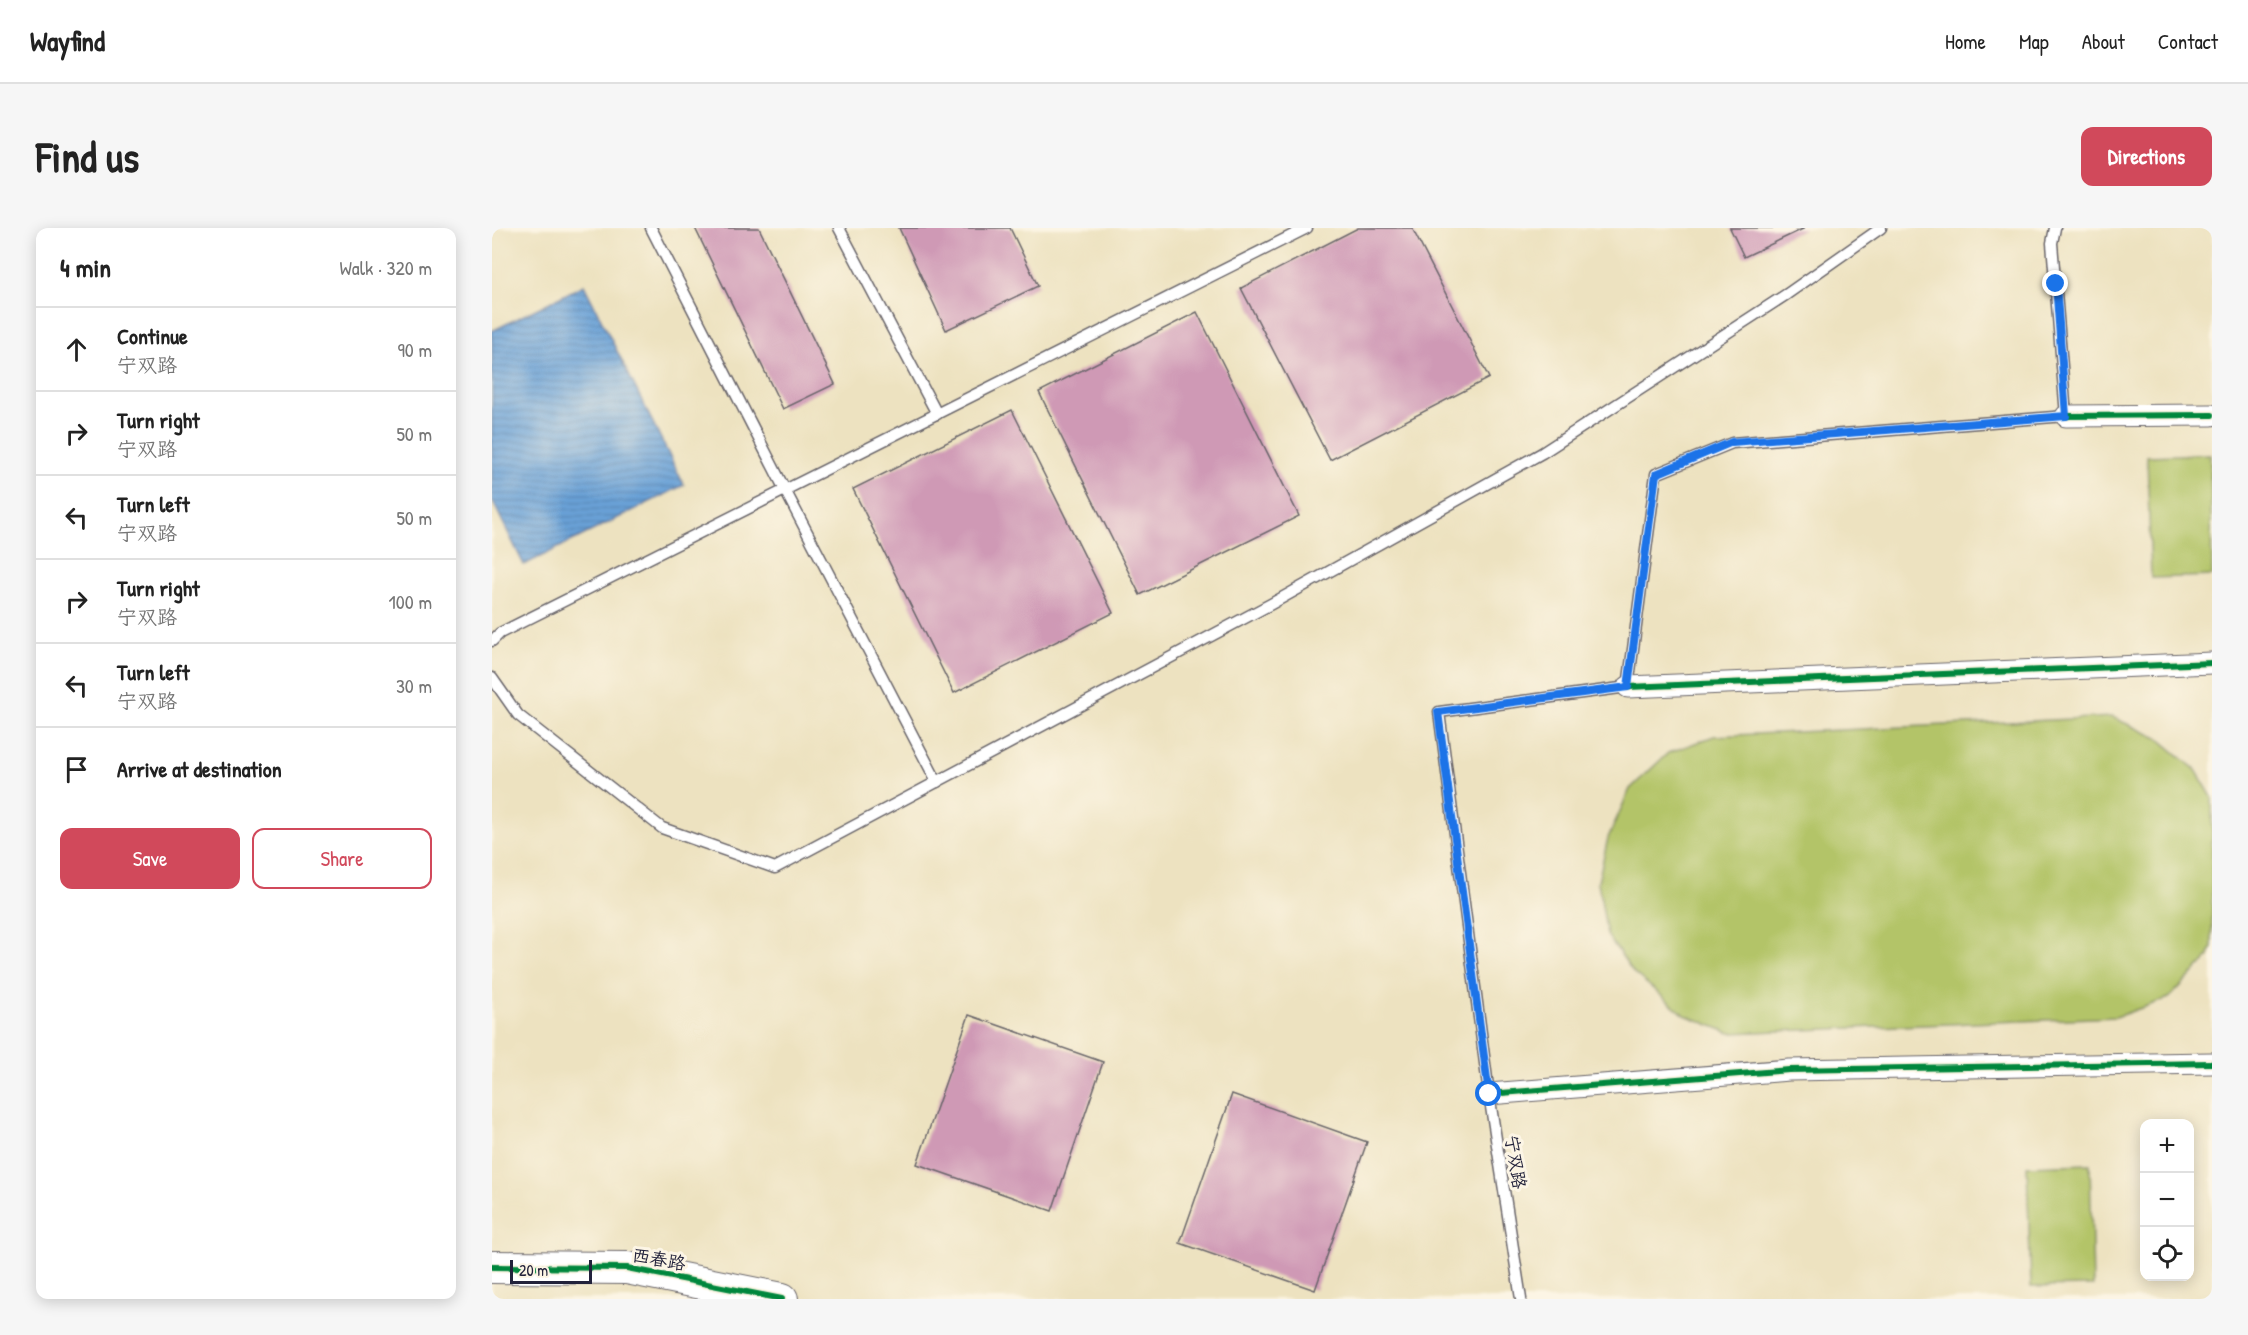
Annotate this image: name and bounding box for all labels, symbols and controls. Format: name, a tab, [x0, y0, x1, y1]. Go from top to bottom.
text: Wayfind	[30, 22, 105, 60]
text: Home	[1945, 27, 1986, 56]
text: Map	[2019, 27, 2049, 56]
text: About	[2082, 27, 2125, 56]
text: Contact	[2158, 27, 2218, 56]
button: Directions	[2081, 127, 2212, 186]
text: Find us	[36, 128, 139, 185]
text: 4 min	[60, 250, 111, 285]
text: Walk · 320 m	[340, 254, 432, 281]
route end	[2042, 270, 2068, 296]
text: Continue	[117, 321, 188, 351]
icon: ahead	[60, 333, 93, 366]
text: 90 m	[398, 336, 432, 363]
text: 宁双路	[117, 351, 177, 378]
text: Turn right	[117, 405, 200, 435]
icon: right	[60, 417, 93, 450]
text: 50 m	[396, 420, 432, 447]
text: 宁双路	[117, 435, 177, 462]
text: Turn left	[117, 489, 190, 519]
icon: left	[60, 501, 93, 534]
text: 50 m	[396, 504, 432, 531]
text: 宁双路	[117, 519, 177, 546]
text: Turn right	[117, 573, 200, 603]
icon: right	[60, 585, 93, 618]
text: 100 m	[389, 588, 432, 615]
text: 宁双路	[117, 603, 177, 630]
text: Turn left	[117, 657, 190, 687]
icon: left	[60, 669, 93, 702]
text: 30 m	[396, 672, 432, 699]
text: 宁双路	[117, 687, 177, 714]
icon: arrive	[60, 753, 93, 786]
text: Arrive at destination	[117, 754, 282, 784]
button: Save	[60, 828, 240, 889]
button: Share	[252, 828, 432, 889]
route start	[1475, 1080, 1501, 1106]
map controls	[2140, 1119, 2194, 1281]
button: +	[2140, 1119, 2194, 1173]
street label: 宁双路	[1499, 1133, 1533, 1191]
button: −	[2140, 1173, 2194, 1227]
button: locate	[2140, 1227, 2194, 1281]
street label: 西春路	[630, 1242, 688, 1276]
scale bar	[510, 1257, 592, 1284]
text: 20 m	[519, 1259, 548, 1281]

